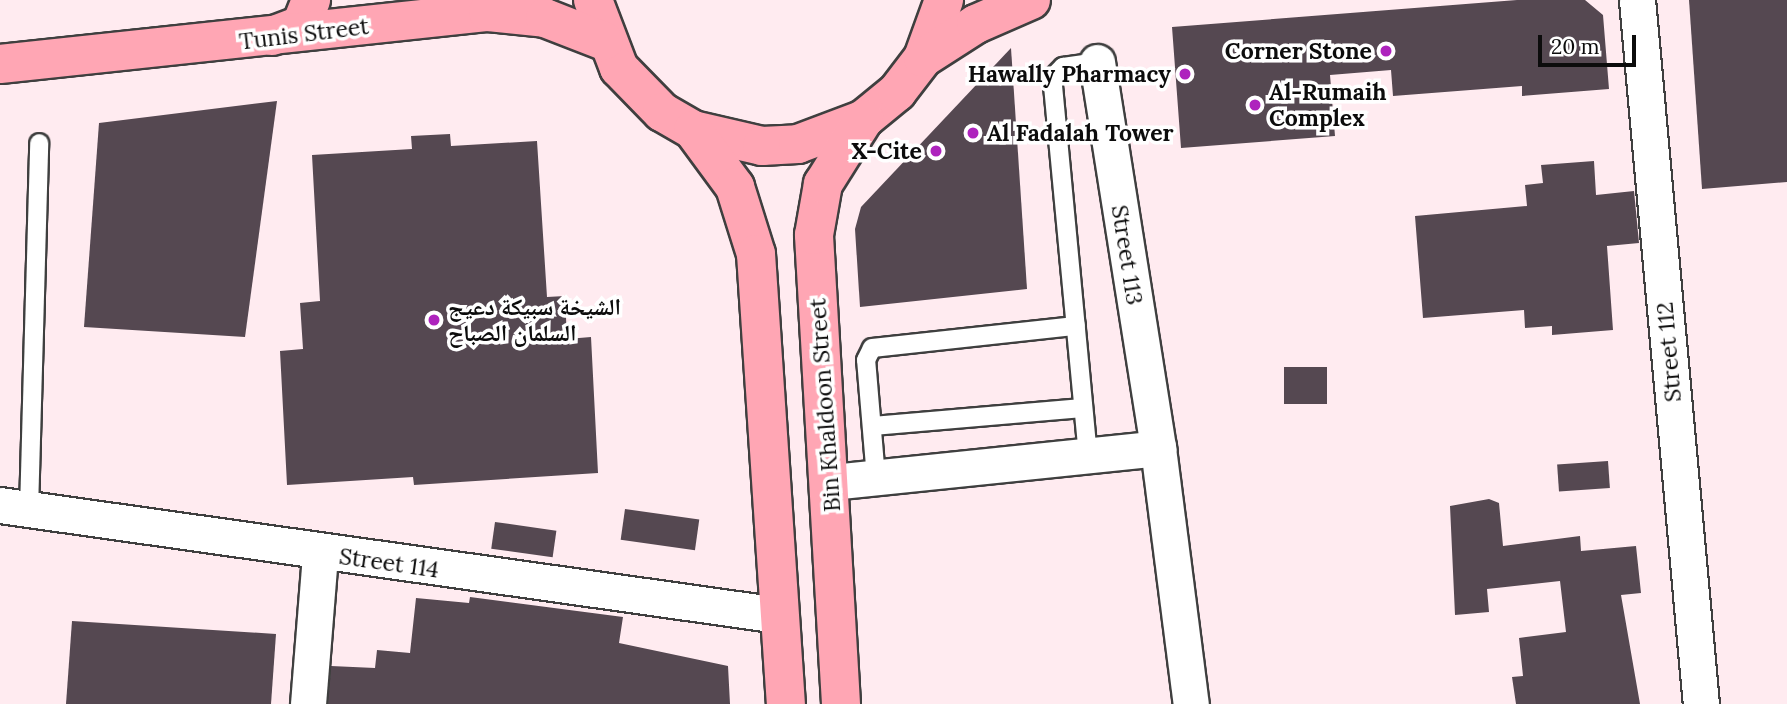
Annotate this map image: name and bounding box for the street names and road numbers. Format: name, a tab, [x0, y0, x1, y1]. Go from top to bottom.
street label: Tunis Street	[238, 12, 370, 56]
street label: Street 113	[1105, 203, 1149, 307]
street label: Bin Khaldoon Street	[804, 297, 846, 513]
street label: Street 112	[1651, 301, 1687, 403]
street label: Street 114	[337, 542, 441, 584]

